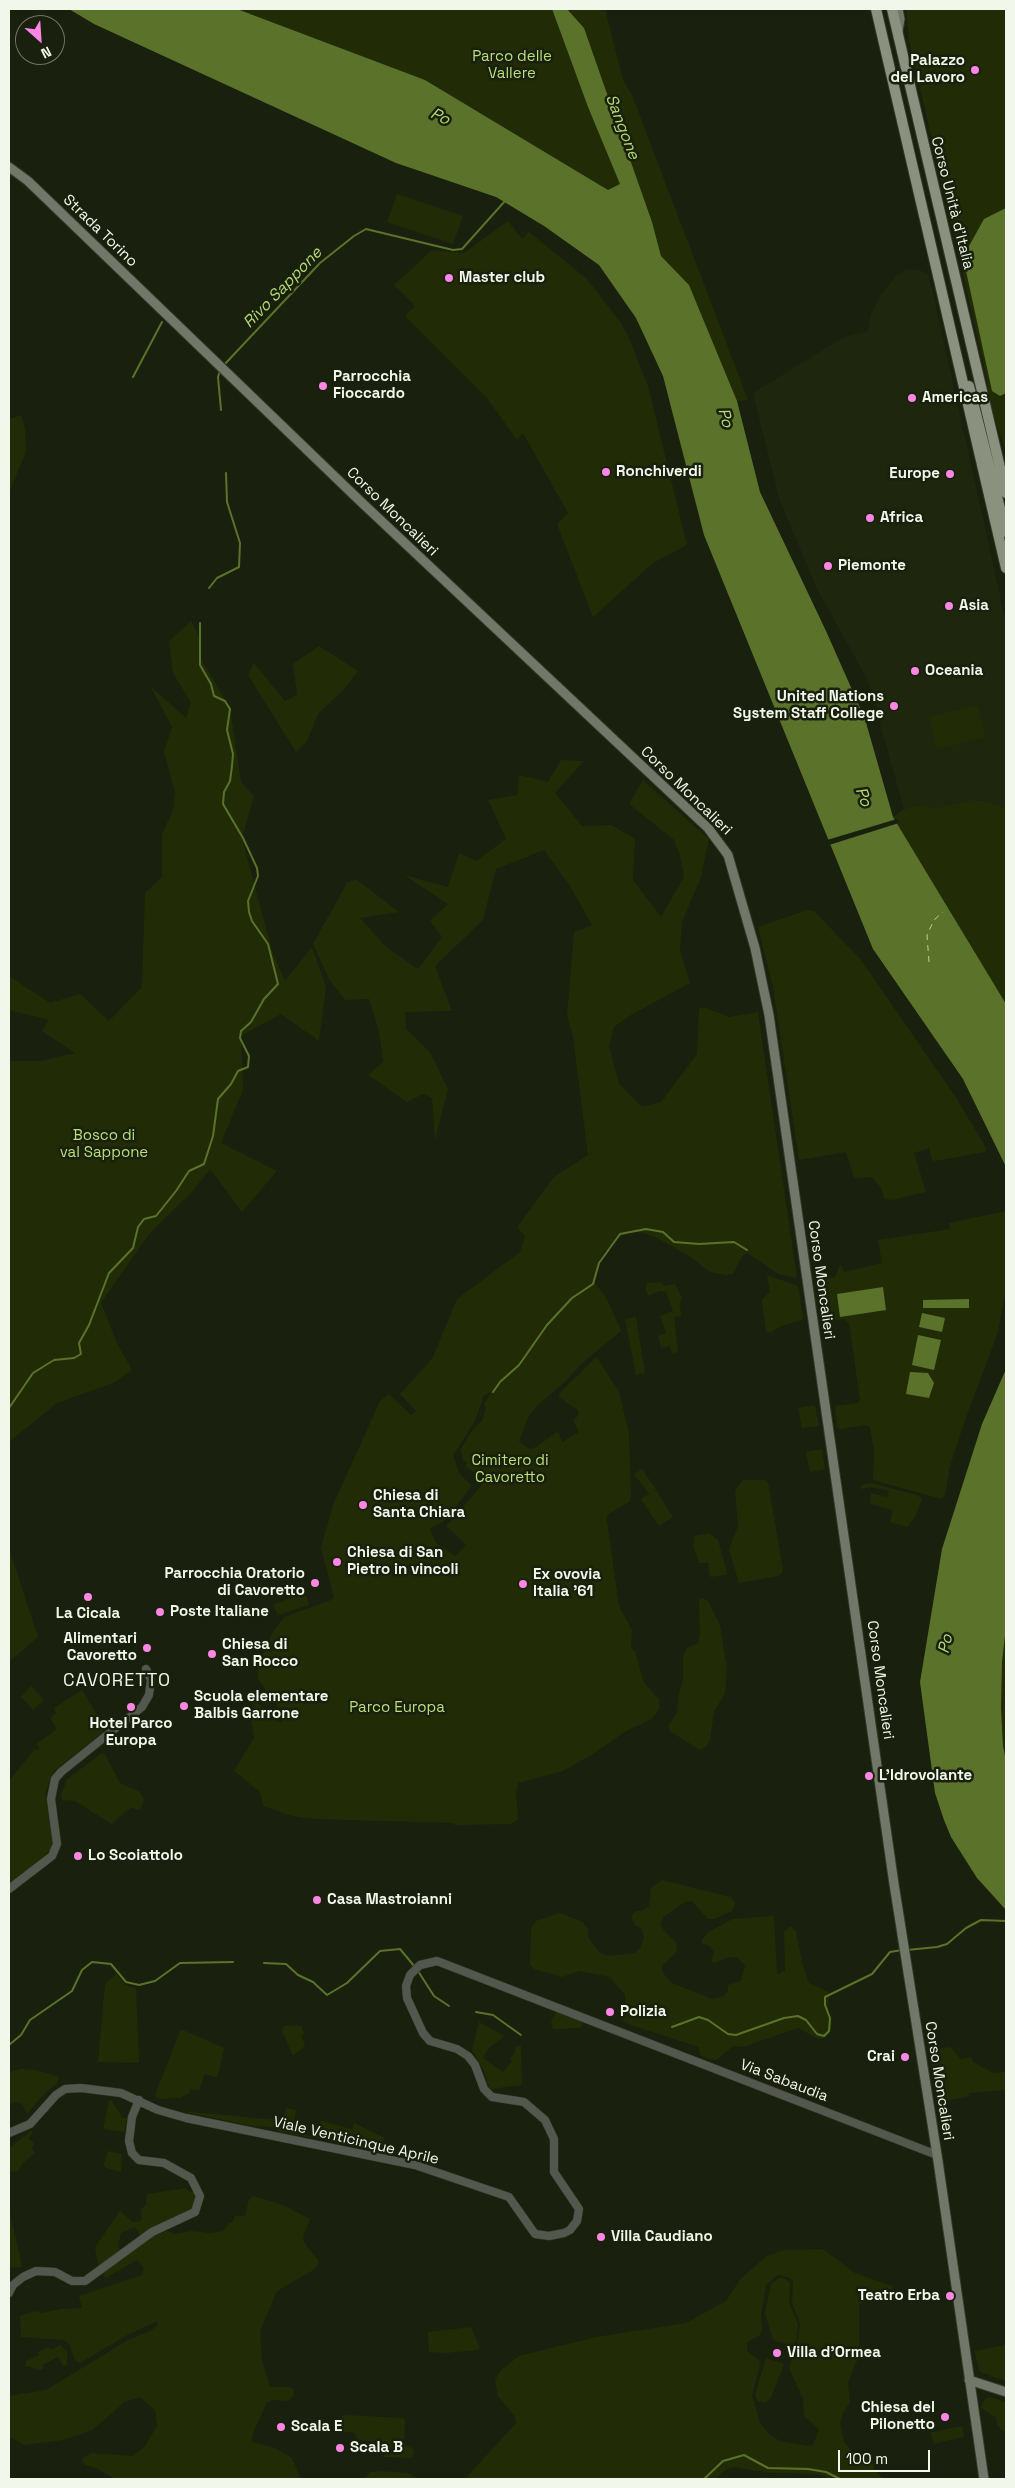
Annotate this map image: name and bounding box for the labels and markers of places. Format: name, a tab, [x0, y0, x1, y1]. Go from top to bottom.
place label: Palazzo del Lavoro	[891, 52, 965, 87]
marker: Palazzo del Lavoro	[969, 64, 981, 76]
place label: Master club	[459, 269, 545, 287]
marker: Master club	[443, 272, 455, 284]
place label: Parrocchia Fioccardo	[333, 368, 411, 403]
marker: Parrocchia Fioccardo	[317, 380, 329, 392]
place label: Americas	[922, 389, 988, 407]
marker: Americas	[906, 392, 918, 404]
place label: Ronchiverdi	[616, 463, 702, 481]
place label: Europe	[889, 465, 940, 483]
marker: Ronchiverdi	[600, 466, 612, 478]
marker: Europe	[944, 468, 956, 480]
place label: Africa	[880, 509, 923, 527]
marker: Africa	[864, 512, 876, 524]
place label: Piemonte	[838, 557, 906, 575]
marker: Piemonte	[822, 560, 834, 572]
place label: Asia	[959, 597, 989, 615]
marker: Asia	[943, 600, 955, 612]
place label: Oceania	[925, 662, 983, 680]
marker: Oceania	[909, 665, 921, 677]
place label: United Nations System Staff College	[733, 688, 884, 723]
marker: United Nations System Staff College	[888, 700, 900, 712]
place label: Chiesa di Santa Chiara	[373, 1487, 465, 1522]
marker: Chiesa di Santa Chiara	[357, 1499, 369, 1511]
place label: Chiesa di San Pietro in vincoli	[347, 1544, 458, 1579]
marker: Chiesa di San Pietro in vincoli	[331, 1556, 343, 1568]
place label: Parrocchia Oratorio di Cavoretto	[164, 1565, 305, 1600]
place label: Ex ovovia Italia '61	[533, 1566, 601, 1601]
marker: Parrocchia Oratorio di Cavoretto	[309, 1577, 321, 1589]
marker: Ex ovovia Italia '61	[517, 1578, 529, 1590]
marker: La Cicala	[82, 1591, 94, 1603]
place label: Poste Italiane	[170, 1603, 269, 1621]
place label: La Cicala	[56, 1605, 120, 1623]
marker: Poste Italiane	[154, 1606, 166, 1618]
place label: Alimentari Cavoretto	[64, 1630, 137, 1665]
place label: Chiesa di San Rocco	[222, 1636, 298, 1671]
marker: Alimentari Cavoretto	[141, 1642, 153, 1654]
marker: Chiesa di San Rocco	[206, 1648, 218, 1660]
place label: Scuola elementare Balbis Garrone	[194, 1688, 328, 1723]
marker: Scuola elementare Balbis Garrone	[178, 1700, 190, 1712]
marker: Hotel Parco Europa	[125, 1701, 137, 1713]
place label: Hotel Parco Europa	[89, 1715, 173, 1750]
place label: L'Idrovolante	[879, 1767, 972, 1785]
marker: L'Idrovolante	[863, 1770, 875, 1782]
place label: Lo Scoiattolo	[88, 1847, 183, 1865]
marker: Lo Scoiattolo	[72, 1850, 84, 1862]
place label: Casa Mastroianni	[327, 1891, 452, 1909]
marker: Casa Mastroianni	[311, 1894, 323, 1906]
place label: Polizia	[620, 2003, 666, 2021]
marker: Polizia	[604, 2006, 616, 2018]
place label: Crai	[867, 2048, 895, 2066]
marker: Crai	[899, 2051, 911, 2063]
place label: Villa Caudiano	[611, 2228, 713, 2246]
marker: Villa Caudiano	[595, 2231, 607, 2243]
place label: Teatro Erba	[858, 2287, 940, 2305]
marker: Teatro Erba	[944, 2290, 956, 2302]
place label: Villa d'Ormea	[787, 2344, 881, 2362]
marker: Villa d'Ormea	[771, 2347, 783, 2359]
place label: Chiesa del Pilonetto	[861, 2399, 935, 2434]
marker: Chiesa del Pilonetto	[939, 2411, 951, 2423]
place label: Scala E	[291, 2418, 342, 2436]
marker: Scala E	[275, 2421, 287, 2433]
place label: Scala B	[350, 2439, 403, 2457]
marker: Scala B	[334, 2442, 346, 2454]

